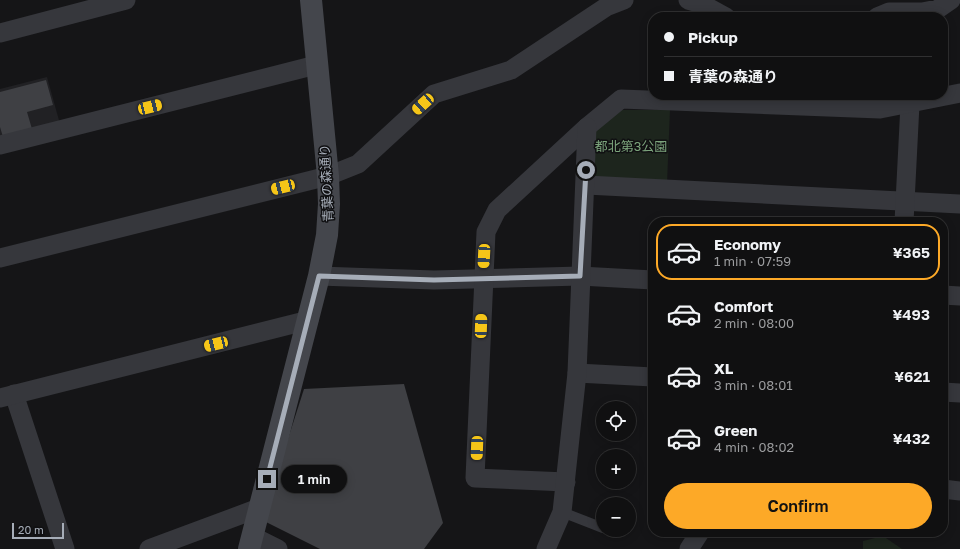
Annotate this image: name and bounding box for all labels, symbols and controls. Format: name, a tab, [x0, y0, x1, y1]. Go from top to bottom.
text: Pickup	[688, 28, 738, 46]
text: 青葉の森通り	[688, 67, 778, 85]
car	[410, 92, 436, 116]
car	[137, 98, 163, 116]
park label: 都北第3公園	[595, 138, 667, 154]
street label: 青葉の森通り	[316, 144, 336, 222]
route start	[577, 161, 595, 179]
car	[270, 178, 296, 196]
icon: car	[666, 234, 702, 270]
text: Economy	[714, 235, 781, 253]
text: ¥365	[893, 243, 930, 261]
car	[477, 244, 491, 268]
text: 1 min · 07:59	[714, 253, 791, 269]
icon: car	[666, 296, 702, 332]
text: Comfort	[714, 297, 773, 315]
text: ¥493	[892, 305, 930, 323]
car	[475, 314, 487, 338]
text: 2 min · 08:00	[714, 315, 794, 331]
car	[203, 335, 229, 353]
icon: car	[666, 358, 702, 394]
text: XL	[714, 359, 733, 377]
text: ¥621	[894, 367, 930, 385]
text: 3 min · 08:01	[714, 377, 793, 393]
map controls	[596, 401, 636, 537]
button: locate	[596, 401, 636, 441]
icon: car	[666, 420, 702, 456]
text: Green	[714, 421, 757, 439]
text: ¥432	[893, 429, 930, 447]
car	[471, 436, 483, 460]
text: 4 min · 08:02	[714, 439, 794, 455]
button: +	[596, 449, 636, 489]
callout: 1 min	[281, 465, 347, 493]
route end	[258, 470, 276, 488]
text: 1 min	[298, 471, 330, 487]
button: Confirm	[664, 483, 932, 529]
button: −	[596, 497, 636, 537]
scale bar	[12, 521, 64, 540]
text: 20 m	[18, 523, 44, 536]

